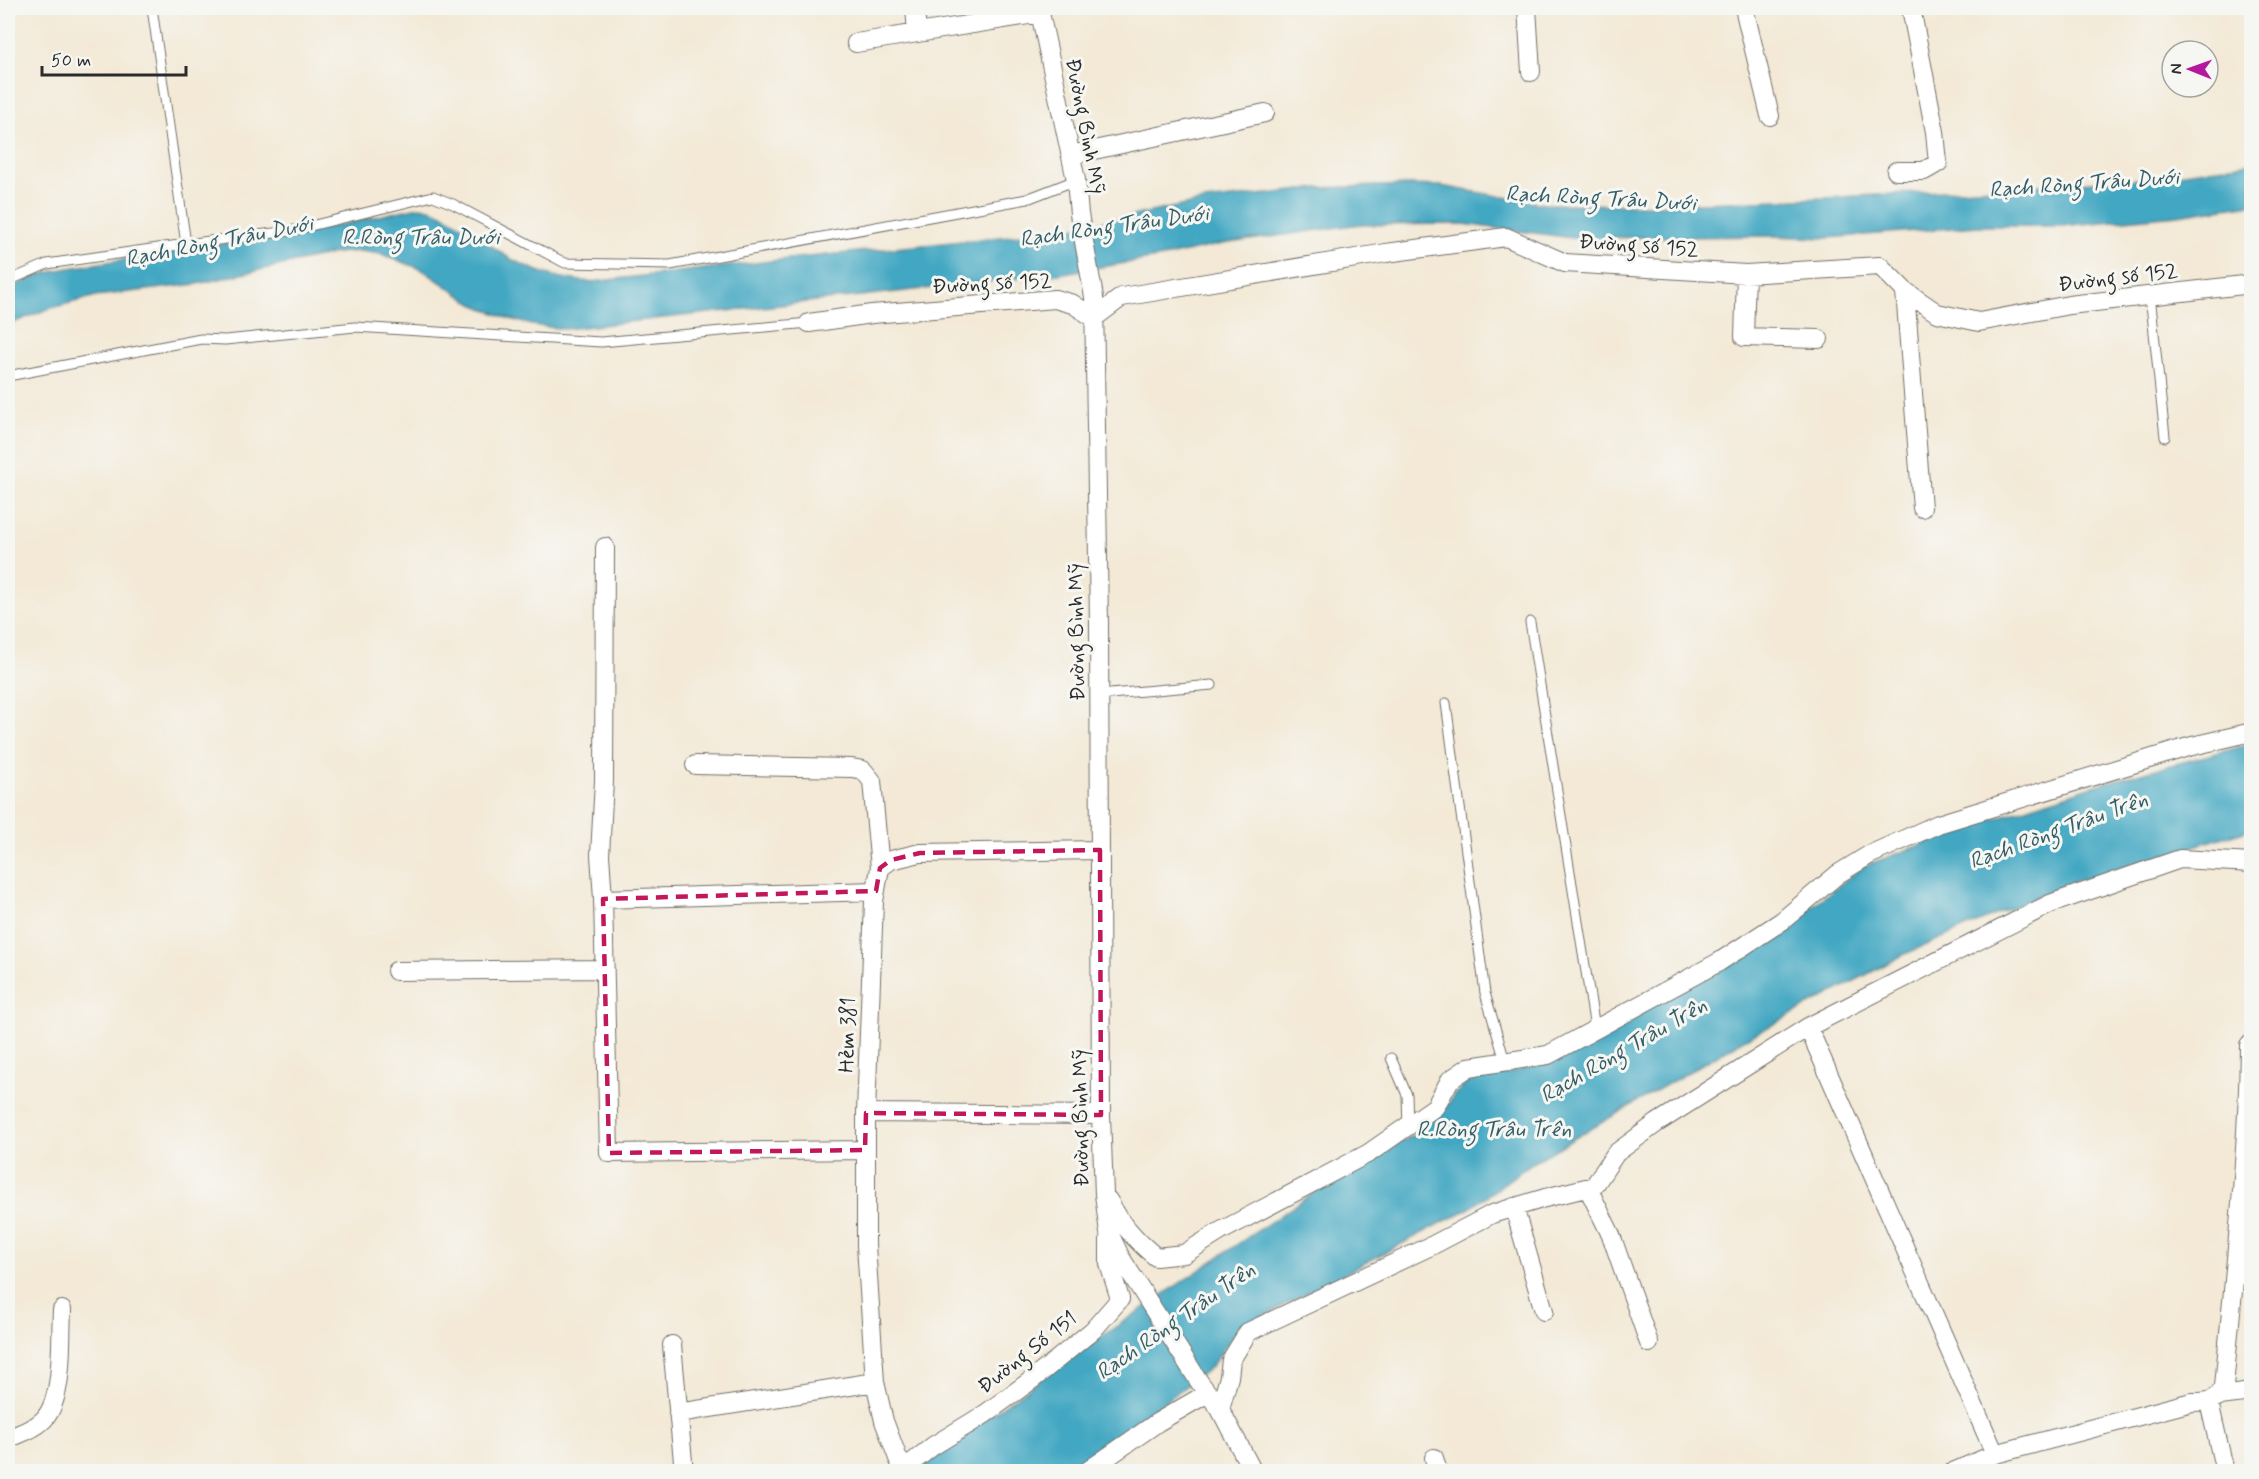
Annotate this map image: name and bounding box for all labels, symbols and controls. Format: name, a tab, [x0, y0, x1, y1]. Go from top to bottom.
scale bar	[42, 39, 186, 77]
north arrow	[2160, 39, 2220, 99]
text: 50 m	[51, 49, 91, 73]
street label: Đường Bình Mỹ	[1056, 56, 1112, 197]
text: N	[2166, 63, 2187, 74]
water label: Rạch Ròng Trâu Dưới	[1988, 163, 2183, 208]
water label: Rạch Ròng Trâu Dưới	[1505, 180, 1699, 221]
water label: Rạch Ròng Trâu Dưới	[1018, 200, 1213, 257]
water label: Rạch Ròng Trâu Dưới	[123, 210, 318, 277]
water label: R.Ròng Trâu Dưới	[342, 224, 502, 255]
street label: Đường số 152	[1578, 228, 1700, 266]
street label: Đường số 152	[2057, 257, 2180, 301]
street label: Đường số 152	[931, 267, 1053, 303]
street label: Đường Bình Mỹ	[1062, 563, 1094, 701]
water label: Rạch Ròng Trâu Trên	[1966, 786, 2153, 879]
water label: Rạch Ròng Trâu Trên	[1536, 992, 1714, 1112]
street label: Hẻm 381	[833, 997, 863, 1073]
street label: Đường Bình Mỹ	[1066, 1049, 1098, 1187]
water label: R.Ròng Trâu Trên	[1416, 1116, 1572, 1147]
water label: Rạch Ròng Trâu Trên	[1091, 1256, 1263, 1389]
street label: Đường Số 151	[972, 1305, 1084, 1402]

